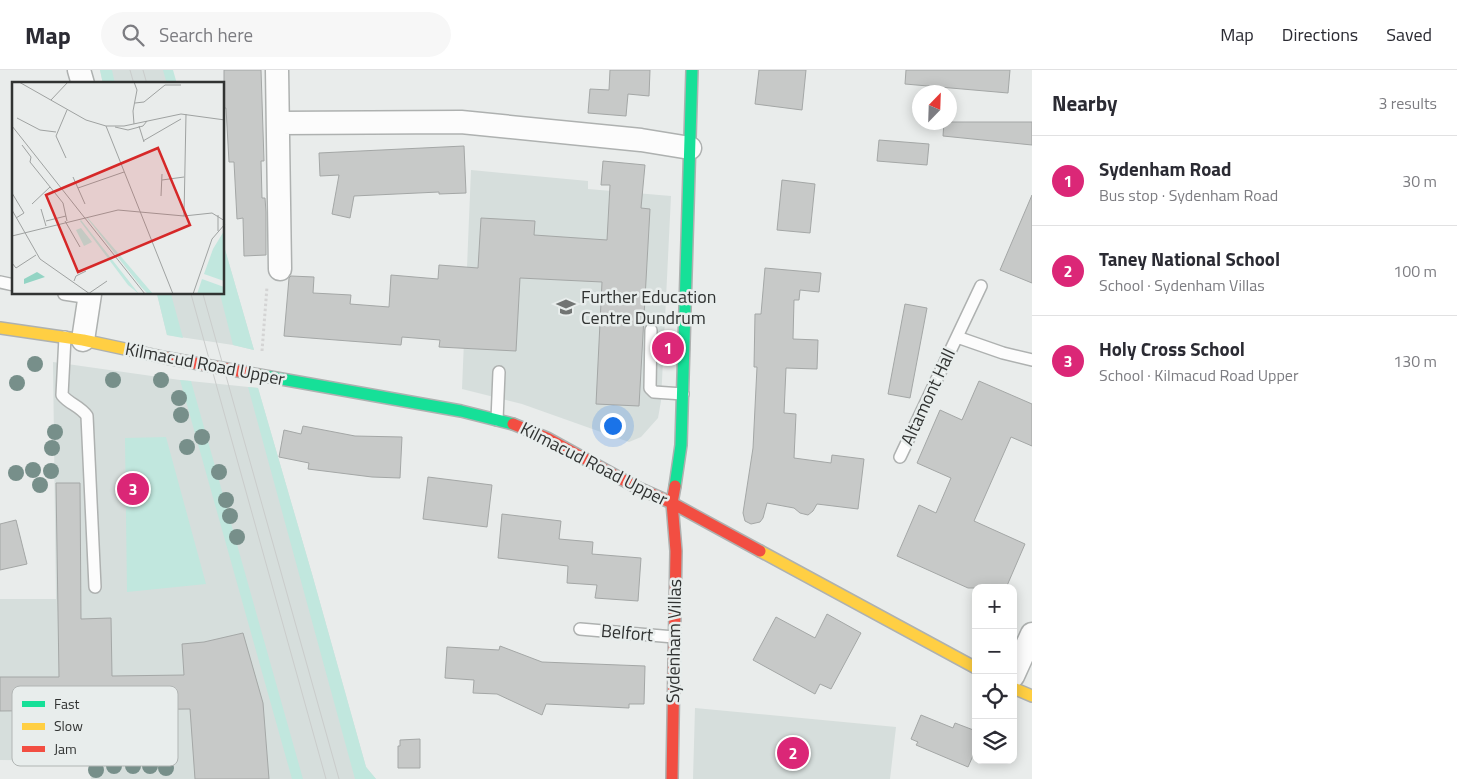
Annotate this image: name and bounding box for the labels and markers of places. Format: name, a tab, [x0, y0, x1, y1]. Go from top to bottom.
place label: Further Education Centre Dundrum	[581, 283, 716, 331]
school or university icon: Further Education Centre Dundrum	[555, 296, 577, 318]
pin: 1	[652, 329, 684, 367]
pin: 3	[117, 470, 149, 508]
pin: 2	[777, 734, 809, 772]

